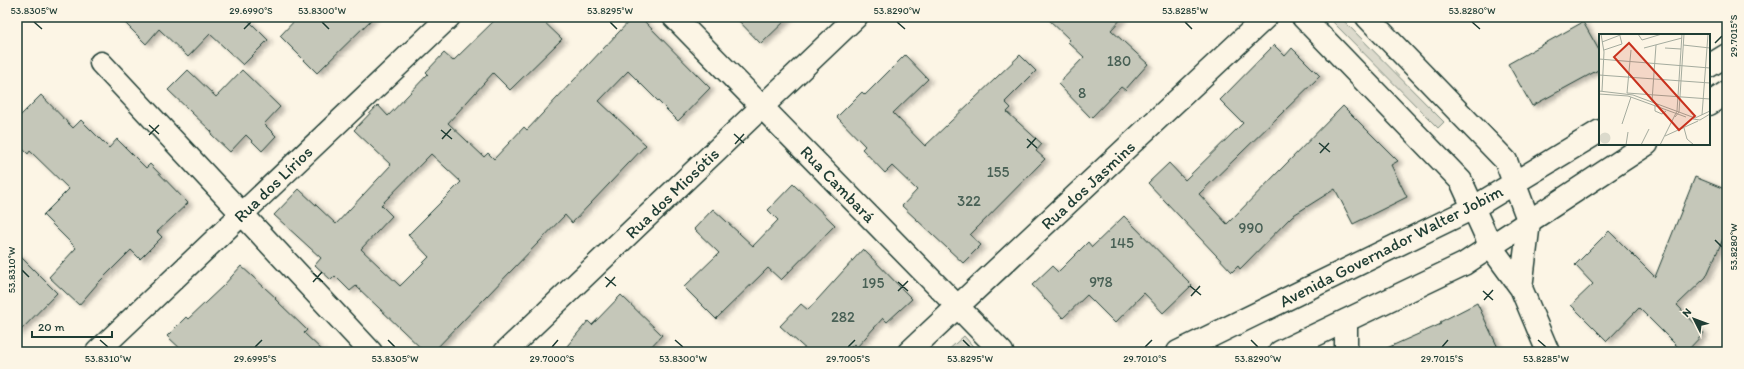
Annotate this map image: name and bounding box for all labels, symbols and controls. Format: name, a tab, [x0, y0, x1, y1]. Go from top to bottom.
text: 53.8305°W	[11, 4, 58, 17]
text: 29.6990°S	[229, 4, 273, 17]
text: 53.8300°W	[298, 4, 346, 17]
text: 53.8295°W	[587, 4, 633, 17]
text: 53.8290°W	[874, 4, 921, 17]
text: 53.8285°W	[1162, 4, 1209, 17]
text: 53.8280°W	[1448, 4, 1496, 17]
text: 29.7015°S	[1727, 14, 1740, 57]
inset map	[1599, 34, 1710, 145]
house number: 180	[1107, 52, 1131, 70]
house number: 8	[1078, 84, 1086, 102]
street label: Rua dos Jasmins	[1037, 136, 1139, 234]
street label: Rua Cambará	[796, 141, 880, 227]
street label: Rua dos Lírios	[230, 142, 316, 226]
street label: Rua dos Miosótis	[621, 143, 723, 243]
house number: 155	[987, 163, 1009, 181]
street label: Avenida Governador Walter Jobim	[1276, 181, 1506, 311]
house number: 322	[957, 192, 981, 210]
house number: 990	[1239, 219, 1263, 237]
text: 53.8280°W	[1727, 223, 1740, 271]
house number: 145	[1110, 234, 1134, 252]
text: 53.8310°W	[5, 246, 18, 293]
house number: 978	[1089, 273, 1113, 291]
house number: 195	[862, 274, 884, 292]
north arrow	[1674, 299, 1714, 339]
text: N	[1680, 306, 1694, 320]
house number: 282	[831, 308, 855, 326]
scale bar	[32, 313, 112, 339]
text: 20 m	[38, 320, 65, 334]
text: 53.8310°W	[85, 352, 132, 365]
text: 29.6995°S	[234, 352, 277, 365]
text: 53.8305°W	[372, 352, 419, 365]
text: 29.7000°S	[530, 352, 575, 365]
text: 53.8300°W	[659, 352, 707, 365]
text: 29.7005°S	[826, 352, 870, 365]
text: 53.8295°W	[947, 352, 993, 365]
text: 29.7010°S	[1123, 352, 1167, 365]
text: 53.8290°W	[1235, 352, 1282, 365]
text: 29.7015°S	[1421, 352, 1464, 365]
text: 53.8285°W	[1523, 352, 1570, 365]

